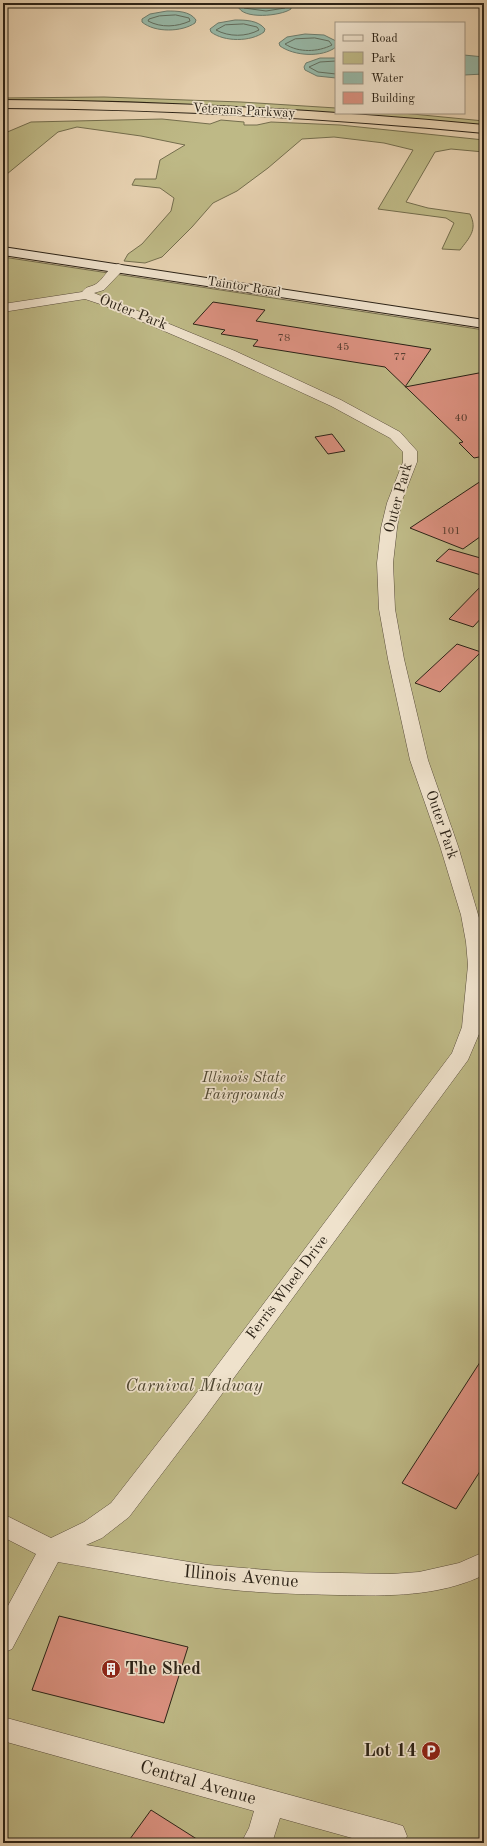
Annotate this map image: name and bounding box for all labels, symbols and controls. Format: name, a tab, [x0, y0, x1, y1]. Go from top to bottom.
legend	[335, 22, 465, 114]
text: Road	[371, 33, 398, 45]
text: Park	[371, 53, 396, 65]
text: Water	[371, 73, 404, 85]
text: Building	[371, 93, 415, 105]
street label: Veterans Parkway	[192, 102, 296, 120]
street label: Taintor Road	[206, 275, 282, 299]
street label: Outer Park	[97, 293, 169, 333]
house number: 78	[278, 333, 290, 344]
house number: 45	[337, 342, 349, 353]
house number: 77	[394, 352, 406, 363]
house number: 40	[455, 413, 467, 424]
street label: Outer Park	[382, 461, 416, 535]
house number: 101	[441, 526, 461, 537]
street label: Outer Park	[422, 789, 460, 862]
park label: Illinois State Fairgrounds	[201, 1071, 286, 1103]
street label: Ferris Wheel Drive	[244, 1233, 332, 1343]
park label: Carnival Midway	[125, 1377, 264, 1395]
street label: Illinois Avenue	[183, 1563, 299, 1591]
building icon: The Shed	[100, 1658, 122, 1680]
place label: The Shed	[125, 1660, 201, 1678]
parking icon: Lot 14	[420, 1740, 442, 1762]
place label: Lot 14	[363, 1742, 417, 1760]
street label: Central Avenue	[138, 1758, 258, 1808]

